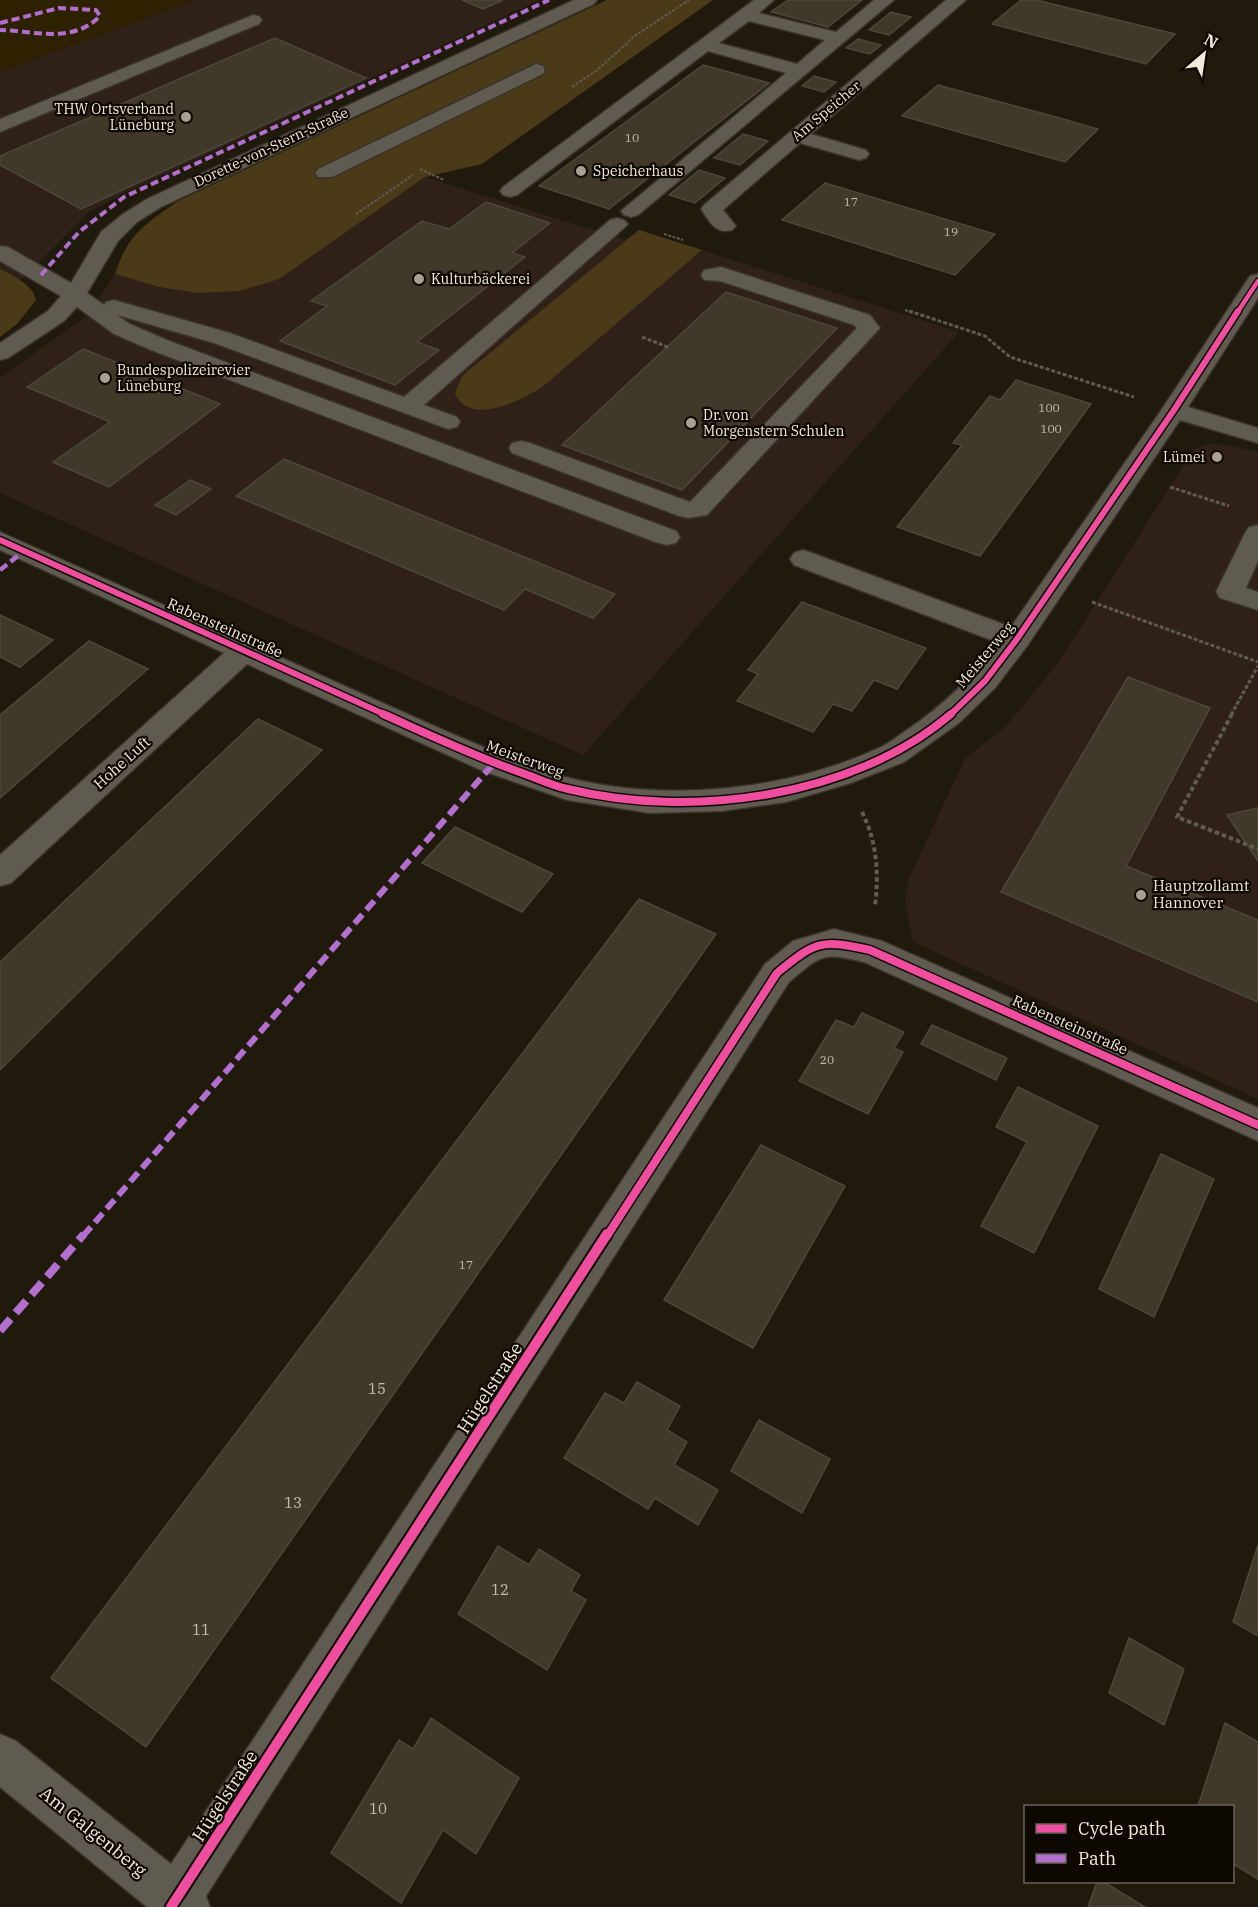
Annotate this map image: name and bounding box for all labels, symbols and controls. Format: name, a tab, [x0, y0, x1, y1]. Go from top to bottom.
north arrow	[1174, 24, 1234, 84]
text: N	[1201, 29, 1222, 53]
street label: Am Speicher	[788, 76, 865, 145]
place label: THW Ortsverband Lüneburg	[54, 100, 174, 134]
street label: Dorette-von-Stern-Straße	[191, 103, 351, 191]
marker: THW Ortsverband Lüneburg	[179, 110, 193, 124]
house number: 10	[625, 130, 639, 145]
place label: Speicherhaus	[593, 162, 683, 180]
marker: Speicherhaus	[574, 164, 588, 178]
house number: 17	[844, 194, 858, 209]
house number: 19	[944, 224, 958, 239]
place label: Kulturbäckerei	[431, 270, 530, 288]
marker: Kulturbäckerei	[412, 272, 426, 286]
place label: Bundespolizeirevier Lüneburg	[117, 361, 251, 395]
marker: Bundespolizeirevier Lüneburg	[98, 371, 112, 385]
house number: 100	[1038, 400, 1060, 415]
place label: Dr. von Morgenstern Schulen	[703, 406, 844, 440]
marker: Dr. von Morgenstern Schulen	[684, 416, 698, 430]
house number: 100	[1040, 421, 1062, 436]
place label: Lümei	[1163, 448, 1205, 466]
marker: Lümei	[1210, 450, 1224, 464]
street label: Rabensteinstraße	[164, 593, 286, 662]
street label: Meisterweg	[951, 617, 1018, 692]
street label: Hohe Luft	[89, 732, 154, 793]
street label: Meisterweg	[484, 736, 567, 781]
place label: Hauptzollamt Hannover	[1153, 876, 1249, 912]
marker: Hauptzollamt Hannover	[1134, 888, 1148, 902]
street label: Rabensteinstraße	[1009, 990, 1131, 1059]
house number: 20	[820, 1052, 834, 1067]
house number: 17	[459, 1257, 473, 1272]
street label: Hügelstraße	[452, 1338, 528, 1438]
house number: 15	[368, 1379, 386, 1398]
house number: 13	[284, 1493, 302, 1512]
house number: 12	[491, 1580, 509, 1599]
house number: 11	[192, 1620, 210, 1639]
street label: Hügelstraße	[187, 1746, 263, 1846]
street label: Am Galgenberg	[35, 1781, 152, 1882]
house number: 10	[369, 1799, 387, 1818]
legend	[1024, 1805, 1234, 1883]
text: Cycle path	[1078, 1817, 1166, 1840]
text: Path	[1078, 1847, 1116, 1870]

